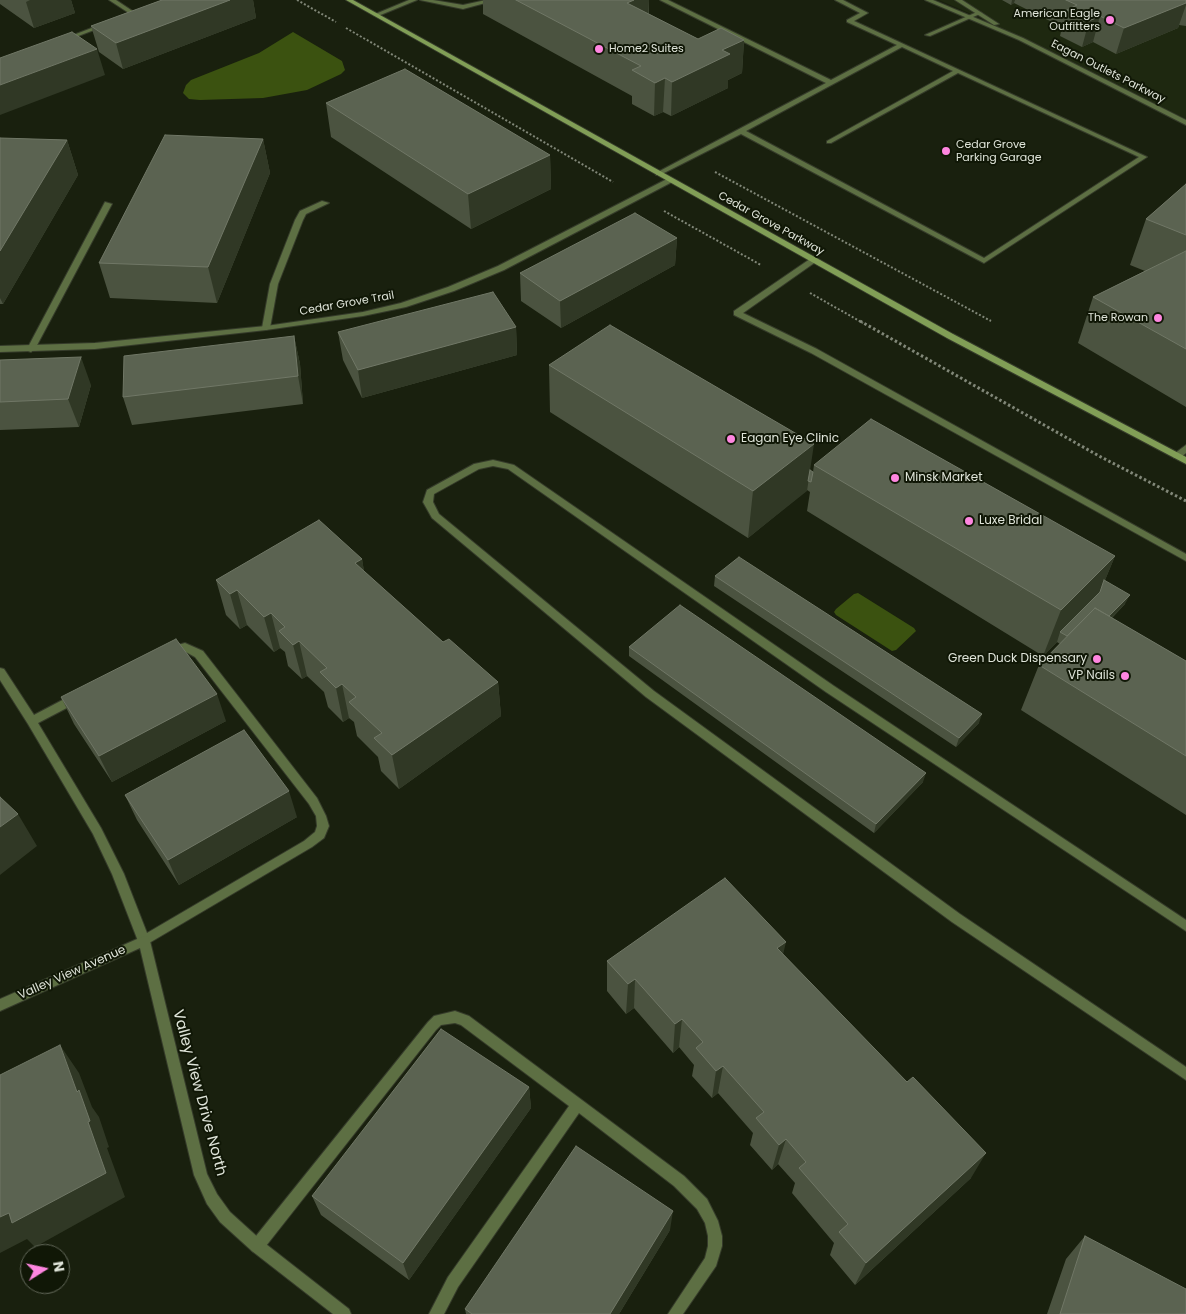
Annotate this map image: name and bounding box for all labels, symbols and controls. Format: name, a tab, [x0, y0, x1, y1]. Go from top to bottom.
place label: American Eagle Outfitters	[1013, 7, 1100, 33]
marker: American Eagle Outfitters	[1104, 14, 1116, 26]
street label: Eagan Outlets Parkway	[1049, 38, 1167, 106]
place label: Home2 Suites	[609, 42, 684, 56]
marker: Home2 Suites	[593, 43, 605, 55]
place label: Cedar Grove Parking Garage	[956, 138, 1041, 164]
marker: Cedar Grove Parking Garage	[940, 145, 952, 157]
street label: Cedar Grove Parkway	[716, 189, 826, 259]
street label: Cedar Grove Trail	[299, 289, 395, 319]
place label: The Rowan	[1088, 311, 1148, 325]
marker: The Rowan	[1152, 312, 1164, 324]
place label: Eagan Eye Clinic	[741, 432, 839, 446]
marker: Eagan Eye Clinic	[725, 433, 737, 445]
place label: Minsk Market	[905, 471, 983, 485]
marker: Minsk Market	[889, 472, 901, 484]
place label: Luxe Bridal	[979, 514, 1042, 528]
marker: Luxe Bridal	[963, 515, 975, 527]
place label: Green Duck Dispensary	[948, 652, 1087, 666]
marker: Green Duck Dispensary	[1091, 653, 1103, 665]
place label: VP Nails	[1068, 669, 1115, 683]
marker: VP Nails	[1119, 670, 1131, 682]
street label: Valley View Avenue	[16, 943, 128, 1003]
street label: Valley View Drive North	[168, 1008, 230, 1178]
north arrow	[20, 1244, 70, 1294]
text: N	[48, 1260, 70, 1273]

